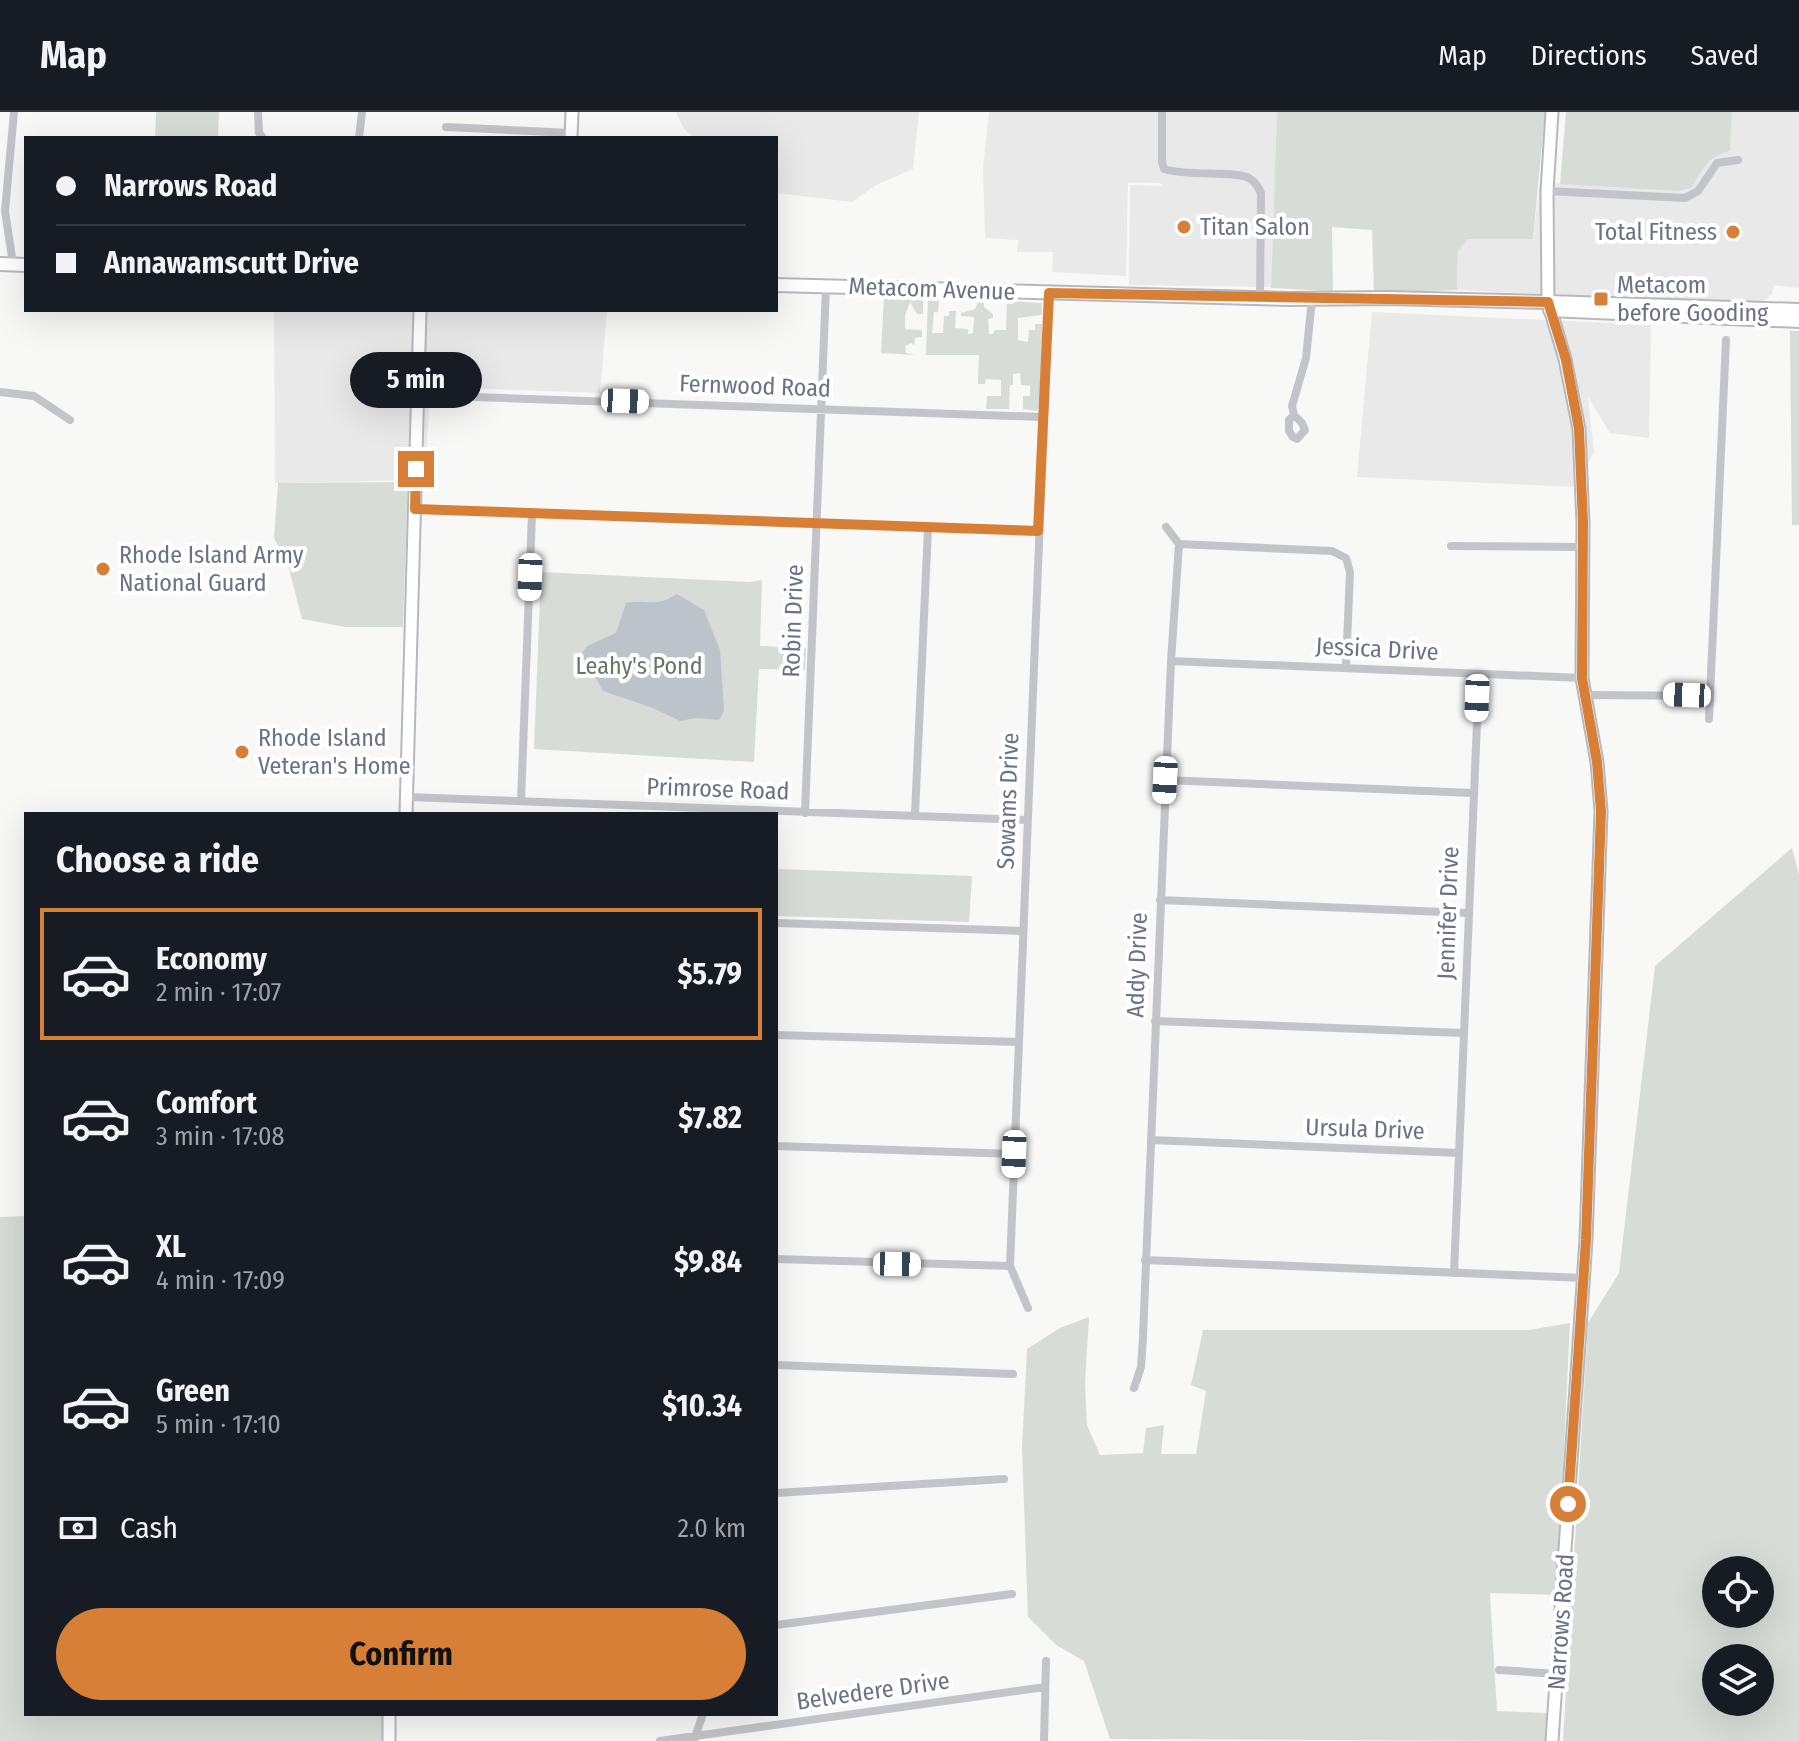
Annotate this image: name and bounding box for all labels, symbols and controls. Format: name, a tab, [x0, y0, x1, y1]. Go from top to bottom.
text: Map	[40, 32, 107, 78]
text: Map	[1438, 39, 1487, 72]
text: Directions	[1531, 39, 1647, 72]
text: Saved	[1691, 39, 1759, 72]
text: Narrows Road	[104, 168, 277, 204]
place label: Titan Salon	[1200, 213, 1310, 241]
marker: Titan Salon	[1175, 218, 1193, 236]
place label: Total Fitness	[1595, 218, 1717, 246]
marker: Total Fitness	[1724, 223, 1742, 241]
text: Annawamscutt Drive	[104, 245, 359, 281]
place label: Metacom before Gooding	[1617, 271, 1769, 327]
street label: Metacom Avenue	[848, 272, 1016, 306]
marker: Metacom before Gooding	[1592, 290, 1610, 308]
callout: 5 min	[350, 353, 482, 409]
text: 5 min	[387, 364, 445, 395]
street label: Fernwood Road	[679, 369, 831, 403]
car	[601, 388, 649, 414]
route end	[398, 451, 434, 487]
place label: Rhode Island Army National Guard	[119, 541, 304, 597]
car	[517, 553, 543, 601]
marker: Rhode Island Army National Guard	[94, 560, 112, 578]
street label: Robin Drive	[777, 564, 809, 678]
street label: Jessica Drive	[1315, 632, 1439, 666]
park label: Leahy's Pond	[575, 652, 703, 680]
car	[1464, 674, 1490, 722]
car	[1663, 682, 1711, 708]
place label: Rhode Island Veteran's Home	[258, 724, 411, 780]
street label: Sowams Drive	[992, 732, 1024, 870]
marker: Rhode Island Veteran's Home	[233, 743, 251, 761]
car	[1152, 755, 1178, 805]
street label: Primrose Road	[646, 773, 790, 805]
text: Choose a ride	[56, 838, 259, 882]
street label: Jennifer Drive	[1432, 846, 1464, 980]
street label: Addy Drive	[1121, 912, 1153, 1018]
icon: car	[60, 938, 132, 1010]
text: Economy	[156, 941, 267, 977]
text: $5.79	[677, 956, 742, 992]
text: 2 min · 17:07	[156, 977, 281, 1008]
icon: car	[60, 1082, 132, 1154]
text: Comfort	[156, 1085, 257, 1121]
text: $7.82	[678, 1100, 742, 1136]
street label: Ursula Drive	[1305, 1113, 1425, 1145]
text: 3 min · 17:08	[156, 1121, 285, 1152]
car	[1001, 1130, 1027, 1178]
icon: car	[60, 1226, 132, 1298]
text: XL	[156, 1229, 186, 1265]
text: $9.84	[674, 1244, 742, 1280]
car	[873, 1252, 921, 1276]
text: 4 min · 17:09	[156, 1265, 285, 1296]
icon: car	[60, 1370, 132, 1442]
text: Green	[156, 1373, 230, 1409]
text: $10.34	[662, 1388, 742, 1424]
text: 5 min · 17:10	[156, 1409, 281, 1440]
route start	[1550, 1486, 1586, 1522]
icon: cash	[56, 1506, 100, 1550]
text: Cash	[120, 1510, 178, 1546]
text: 2.0 km	[678, 1513, 746, 1544]
street label: Narrows Road	[1542, 1553, 1580, 1691]
map controls	[1702, 1556, 1774, 1716]
button: locate	[1702, 1556, 1774, 1628]
button: Confirm	[56, 1608, 746, 1700]
button: layers	[1702, 1644, 1774, 1716]
street label: Belvedere Drive	[795, 1666, 951, 1716]

